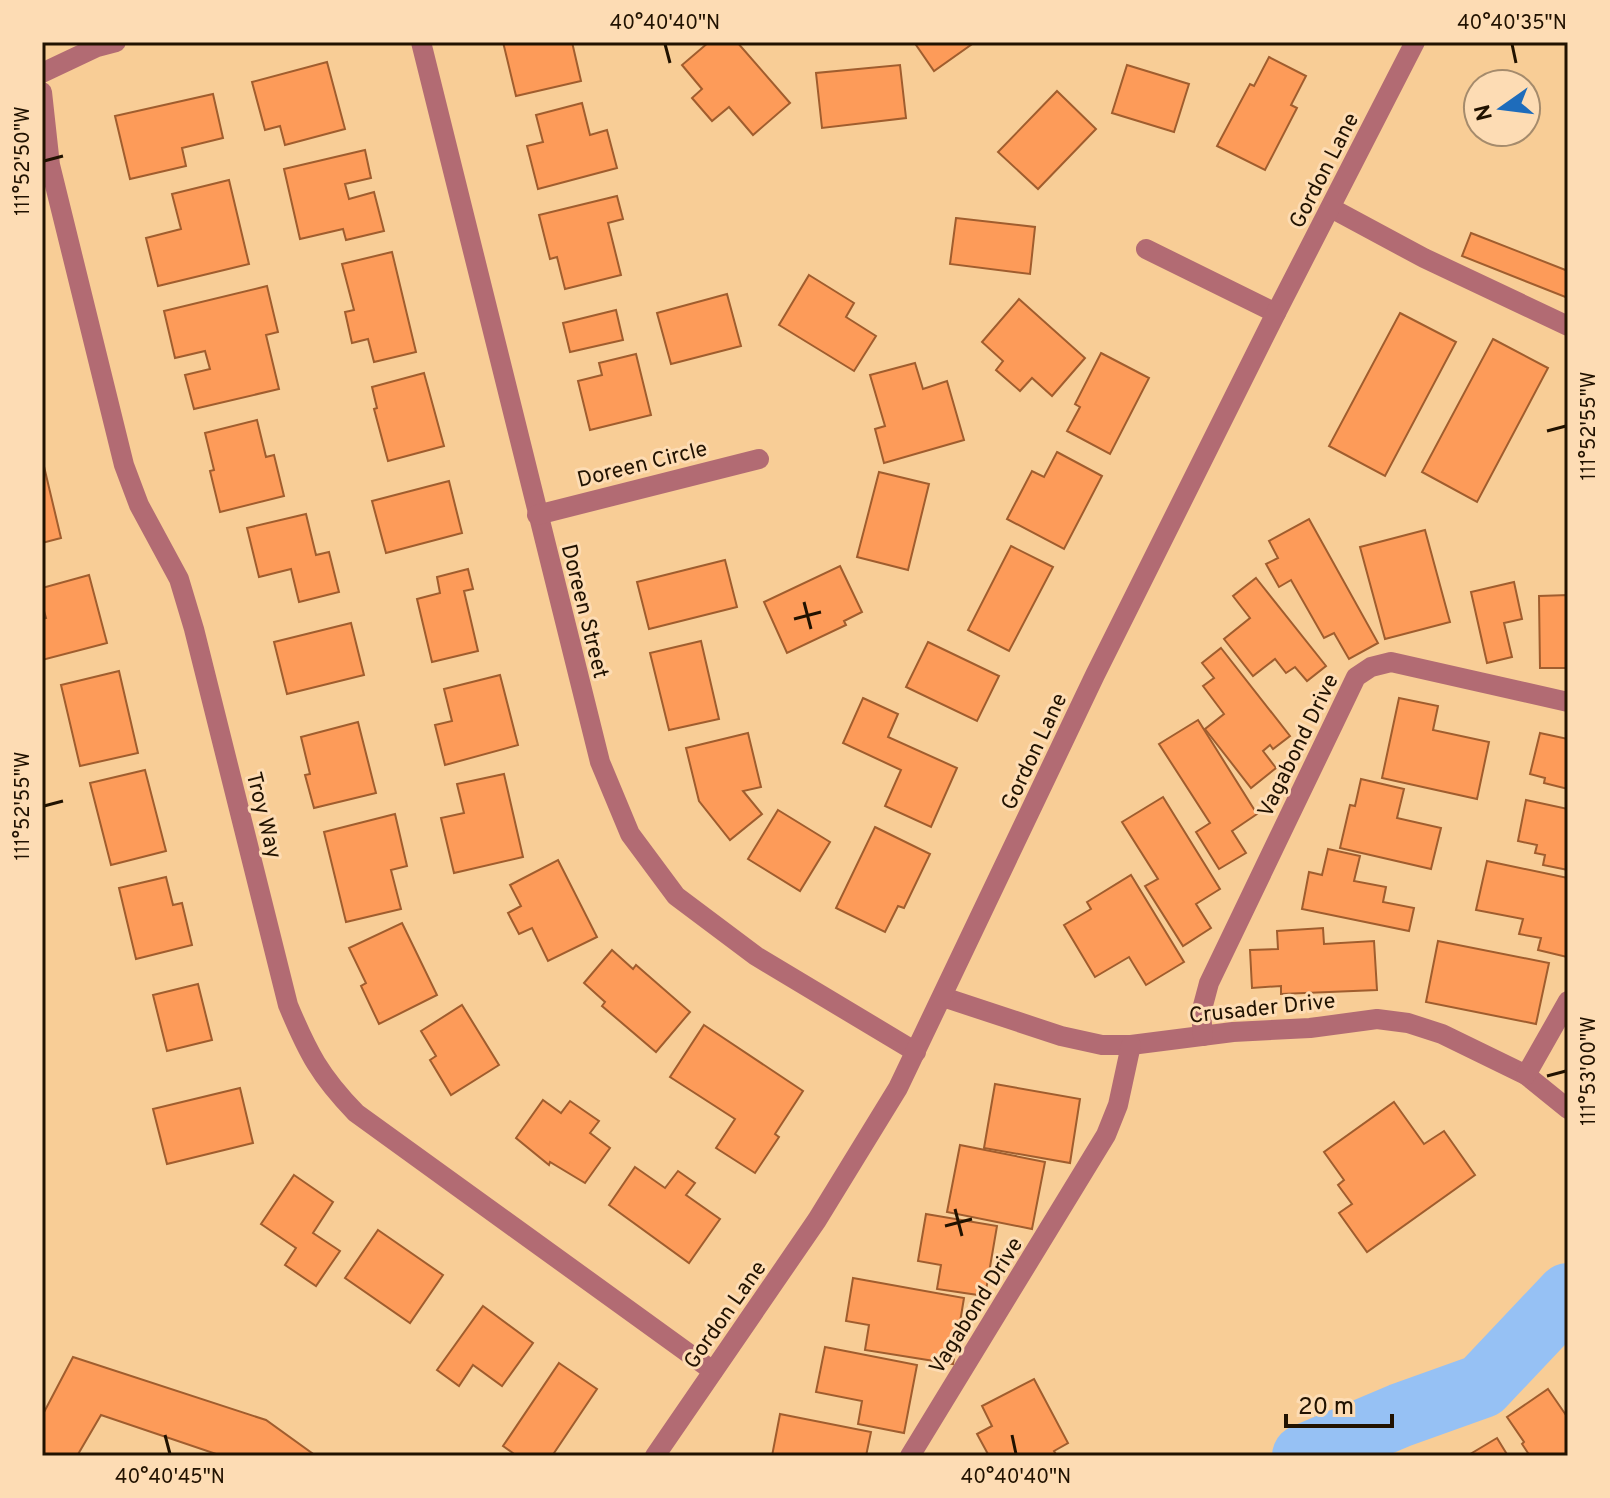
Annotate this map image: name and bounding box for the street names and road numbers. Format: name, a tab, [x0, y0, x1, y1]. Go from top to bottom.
street label: Gordon Lane	[1285, 109, 1366, 233]
street label: Doreen Circle	[575, 436, 711, 495]
street label: Doreen Street	[554, 542, 613, 682]
street label: Vagabond Drive	[1253, 670, 1346, 822]
street label: Gordon Lane	[996, 689, 1074, 815]
street label: Troy Way	[239, 769, 286, 862]
street label: Crusader Drive	[1188, 988, 1337, 1031]
street label: Vagabond Drive	[924, 1233, 1030, 1380]
street label: Gordon Lane	[679, 1256, 773, 1375]

